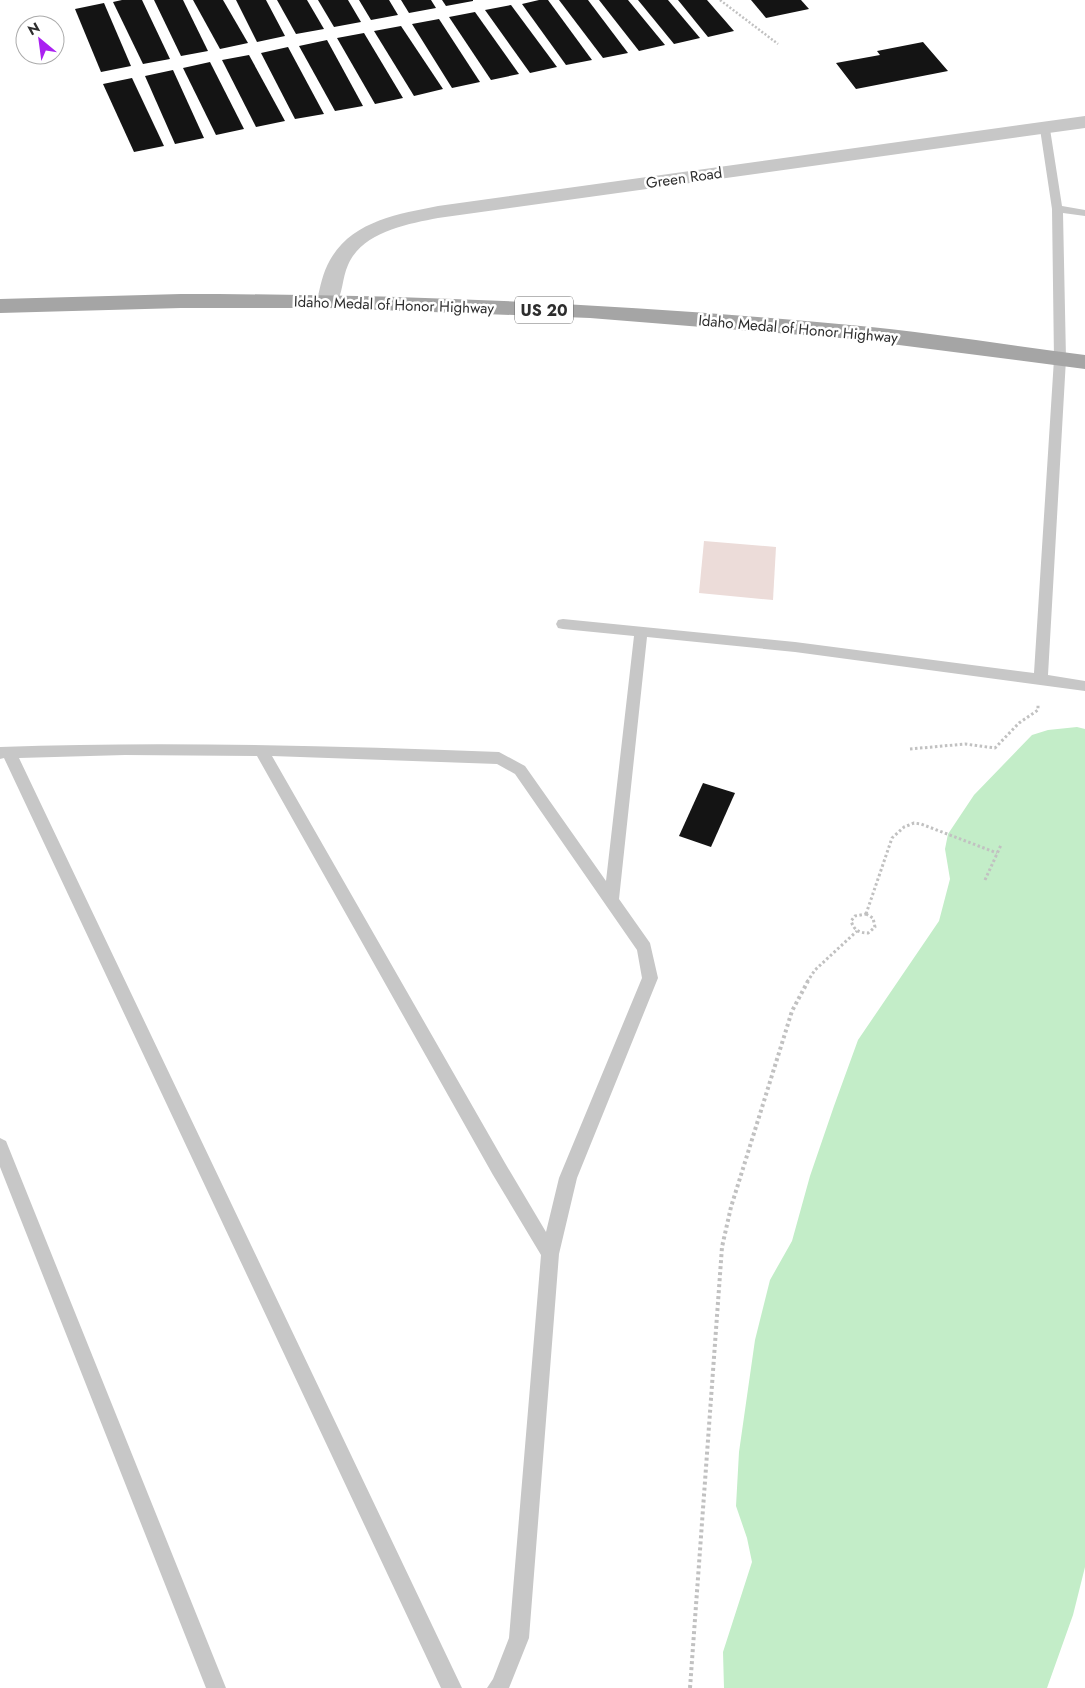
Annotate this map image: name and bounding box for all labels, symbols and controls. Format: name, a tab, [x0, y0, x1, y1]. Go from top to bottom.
north arrow	[15, 15, 65, 65]
text: N	[24, 17, 43, 40]
street label: Green Road	[644, 162, 724, 194]
street label: Idaho Medal of Honor Highway	[294, 291, 495, 319]
road number: US 20	[515, 296, 573, 324]
street label: Idaho Medal of Honor Highway	[697, 309, 899, 349]

